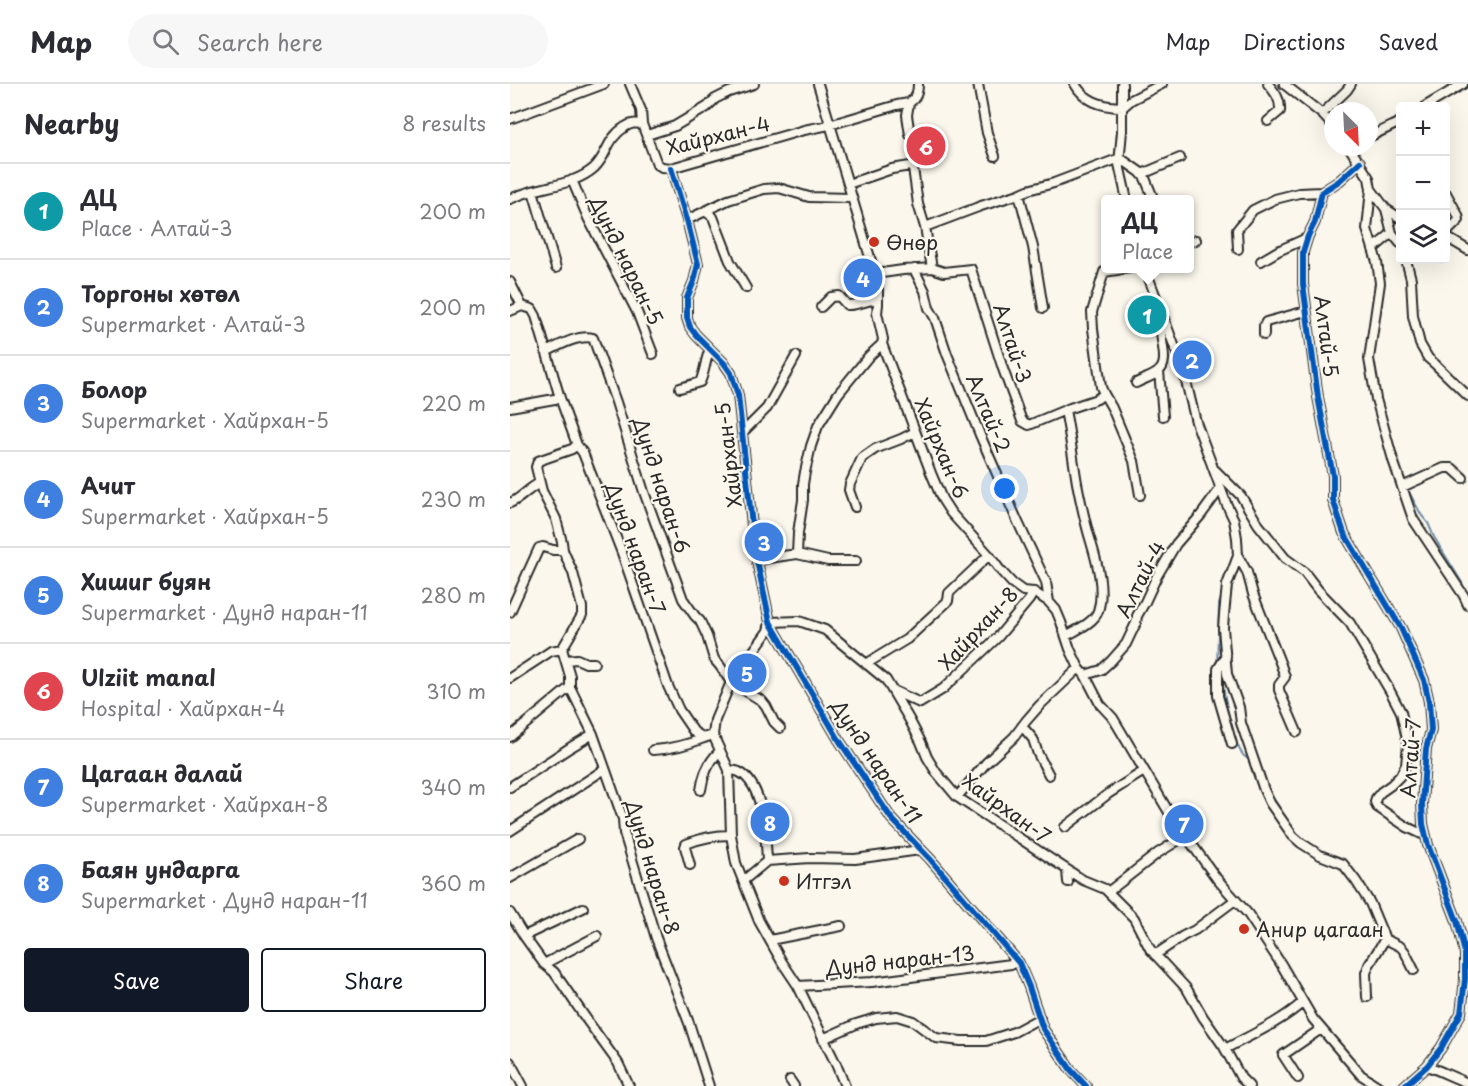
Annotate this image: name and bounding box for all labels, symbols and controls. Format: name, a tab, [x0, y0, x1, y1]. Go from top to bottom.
search box	[128, 14, 548, 68]
text: Map	[30, 20, 92, 63]
icon: search	[149, 25, 182, 58]
text: Search here	[197, 25, 323, 58]
text: Map	[1165, 25, 1210, 57]
text: Directions	[1243, 25, 1345, 57]
text: Saved	[1378, 25, 1438, 57]
north arrow	[1324, 102, 1378, 156]
map controls	[1396, 102, 1450, 264]
button: +	[1396, 102, 1450, 156]
text: Nearby	[24, 104, 119, 143]
text: 8 results	[402, 108, 486, 138]
street label: Хайрхан-4	[663, 108, 773, 162]
pin: 6	[906, 124, 946, 168]
button: −	[1396, 156, 1450, 210]
text: ДЦ	[81, 180, 117, 213]
street label: Дунд наран-5	[582, 189, 671, 330]
popup	[1101, 195, 1194, 273]
text: 1	[39, 196, 48, 226]
text: 200 m	[419, 196, 486, 226]
text: ДЦ	[1122, 203, 1158, 236]
button: layers	[1396, 210, 1450, 264]
text: Place · Алтай-3	[81, 213, 233, 243]
place label: Өнөр	[886, 227, 938, 257]
marker: Өнөр	[867, 235, 881, 249]
text: Place	[1122, 236, 1173, 266]
pin: 4	[844, 256, 882, 300]
text: Торгоны хөтөл	[81, 276, 240, 309]
text: 2	[36, 292, 51, 322]
text: 200 m	[419, 292, 486, 322]
pin: 1	[1128, 292, 1166, 338]
street label: Алтай-5	[1307, 293, 1347, 379]
street label: Алтай-3	[986, 299, 1040, 387]
text: Supermarket · Алтай-3	[81, 309, 306, 339]
pin: 2	[1172, 338, 1212, 382]
street label: Алтай-2	[959, 369, 1019, 457]
text: Болор	[81, 372, 147, 405]
text: 3	[37, 388, 50, 418]
text: 220 m	[422, 388, 486, 418]
street label: Хайрхан-6	[907, 393, 977, 503]
street label: Хайрхан-5	[707, 401, 749, 509]
text: Supermarket · Хайрхан-5	[81, 405, 329, 435]
street label: Дунд наран-6	[626, 412, 698, 557]
text: Ачит	[81, 468, 135, 501]
your location	[990, 474, 1019, 503]
street label: Дунд наран-7	[598, 477, 674, 618]
text: 4	[37, 484, 50, 514]
text: 230 m	[421, 484, 486, 514]
text: Supermarket · Хайрхан-5	[81, 501, 329, 531]
pin: 3	[744, 520, 784, 564]
street label: Алтай-4	[1108, 535, 1172, 623]
text: Хишиг буян	[81, 564, 211, 597]
street label: Хайрхан-8	[931, 579, 1025, 677]
text: 5	[37, 580, 50, 610]
text: 280 m	[421, 580, 486, 610]
text: Supermarket · Дунд наран-11	[81, 597, 368, 627]
pin: 5	[728, 650, 766, 696]
text: Ulziit manal	[81, 660, 215, 693]
text: 6	[36, 676, 51, 706]
text: 310 m	[426, 676, 486, 706]
street label: Дунд наран-11	[824, 692, 930, 829]
text: Hospital · Хайрхан-4	[81, 693, 286, 723]
street label: Алтай-7	[1392, 717, 1428, 799]
text: Цагаан далай	[81, 756, 243, 789]
street label: Хайрхан-7	[956, 766, 1058, 850]
text: 7	[38, 772, 49, 802]
text: 340 m	[421, 772, 486, 802]
text: Supermarket · Хайрхан-8	[81, 789, 329, 819]
street label: Дунд наран-8	[618, 795, 688, 938]
pin: 8	[750, 800, 790, 844]
pin: 7	[1164, 802, 1204, 846]
text: Баян ундарга	[81, 852, 240, 885]
place label: Итгэл	[796, 866, 852, 896]
text: 8	[37, 868, 50, 898]
text: 360 m	[420, 868, 486, 898]
marker: Итгэл	[777, 874, 791, 888]
text: Supermarket · Дунд наран-11	[81, 885, 368, 915]
place label: Анир цагаан	[1256, 914, 1384, 944]
marker: Анир цагаан	[1237, 922, 1251, 936]
street label: Дунд наран-13	[823, 937, 976, 983]
button: Save	[24, 948, 249, 1012]
button: Share	[261, 948, 486, 1012]

